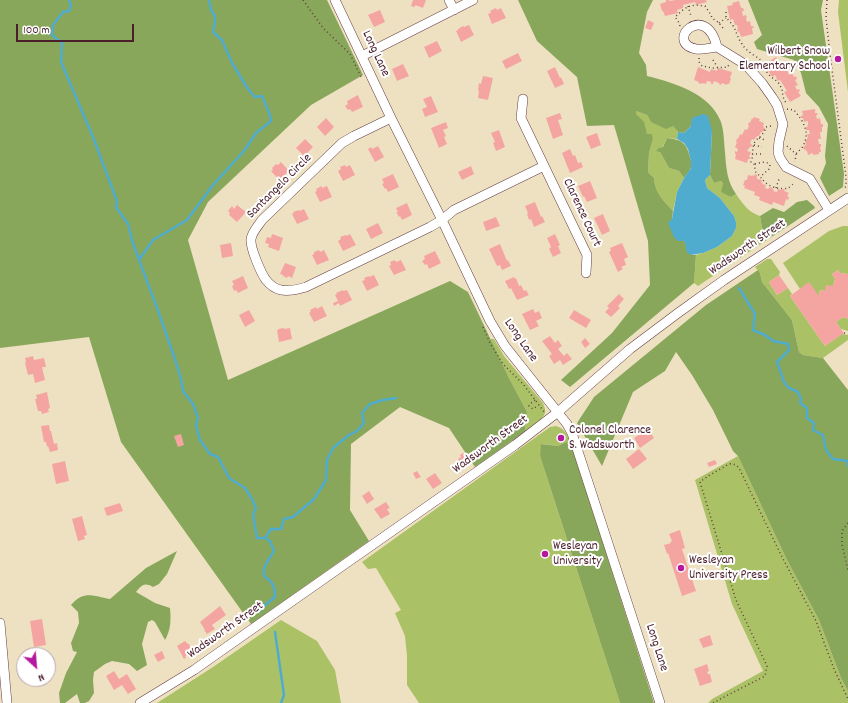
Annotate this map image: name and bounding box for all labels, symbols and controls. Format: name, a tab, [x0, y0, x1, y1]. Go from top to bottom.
scale bar	[18, 16, 136, 42]
text: 100 m	[23, 22, 50, 39]
street label: Long Lane	[358, 29, 392, 79]
place label: Wilbert Snow Elementary School	[739, 44, 830, 75]
marker: Wilbert Snow Elementary School	[833, 54, 843, 64]
street label: Santangelo Circle	[244, 151, 316, 223]
street label: Clarence Court	[558, 176, 604, 250]
street label: Wadsworth Street	[707, 217, 789, 279]
street label: Long Lane	[500, 316, 540, 366]
street label: Wadsworth Street	[450, 412, 532, 478]
place label: Colonel Clarence S. Wadsworth	[569, 423, 651, 454]
marker: Colonel Clarence S. Wadsworth	[556, 433, 566, 443]
place label: Wesleyan University	[553, 539, 602, 570]
marker: Wesleyan University	[540, 549, 550, 559]
place label: Wesleyan University Press	[689, 553, 768, 584]
marker: Wesleyan University Press	[676, 563, 686, 573]
street label: Wadsworth Street	[185, 599, 267, 663]
street label: Long Lane	[641, 622, 671, 674]
north arrow	[16, 647, 56, 687]
text: N	[35, 669, 47, 685]

